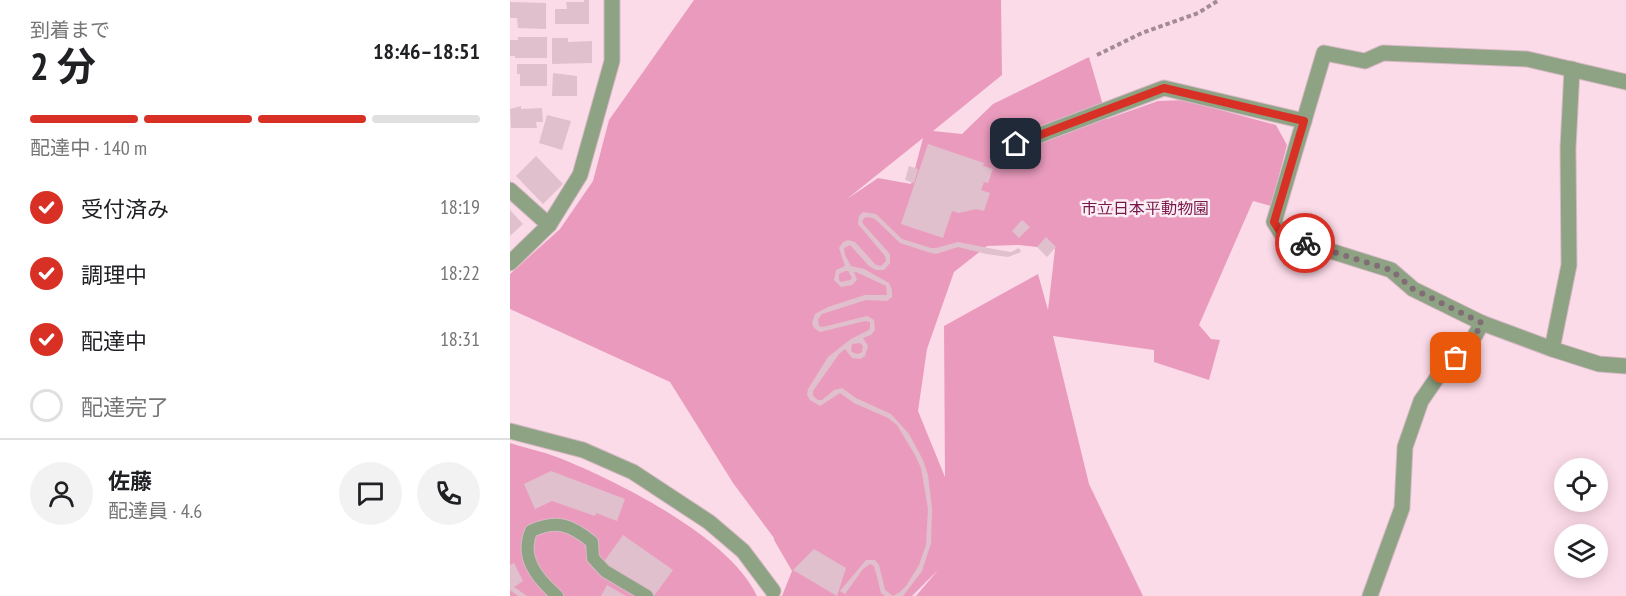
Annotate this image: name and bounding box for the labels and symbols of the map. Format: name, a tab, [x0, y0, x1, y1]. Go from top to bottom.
pin	[990, 118, 1041, 169]
park label: 市立日本平動物園	[1081, 198, 1209, 218]
courier	[1275, 213, 1335, 273]
pin	[1430, 332, 1481, 383]

